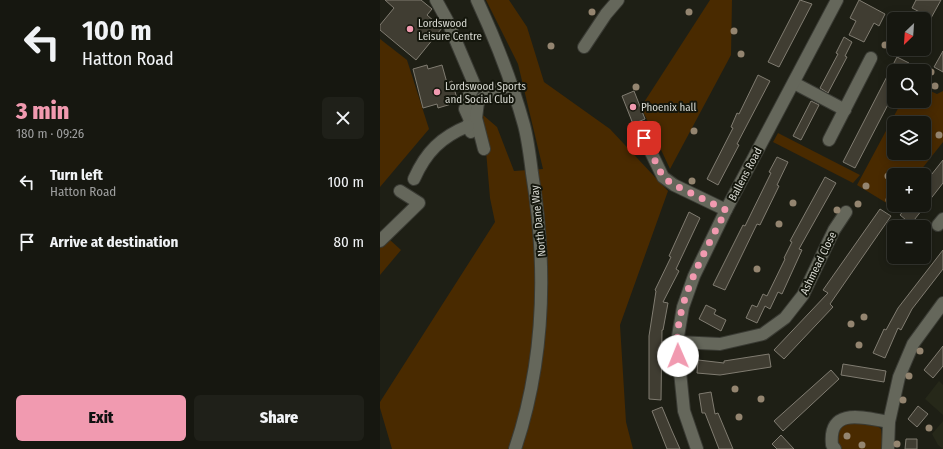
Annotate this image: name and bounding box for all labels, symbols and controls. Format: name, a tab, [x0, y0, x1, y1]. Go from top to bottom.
north arrow	[887, 12, 931, 56]
map controls	[887, 12, 931, 264]
text: 100 m	[82, 14, 152, 47]
icon: left	[16, 16, 68, 68]
place label: Lordswood Leisure Centre	[418, 17, 482, 43]
marker: Lordswood Leisure Centre	[405, 24, 415, 34]
text: Hatton Road	[82, 48, 174, 70]
button: search	[887, 64, 931, 108]
place label: Lordswood Sports and Social Club	[445, 80, 526, 106]
marker: Lordswood Sports and Social Club	[432, 87, 442, 97]
text: 3 min	[16, 97, 69, 125]
button: close	[322, 97, 364, 139]
place label: Phoenix hall	[641, 101, 697, 114]
marker: Phoenix hall	[628, 102, 638, 112]
button: layers	[887, 116, 931, 160]
pin	[627, 121, 661, 155]
text: 180 m · 09:26	[16, 126, 84, 141]
icon: arrive	[633, 127, 655, 149]
street label: Ballens Road	[726, 145, 765, 203]
text: Turn left	[50, 166, 103, 184]
button: +	[887, 168, 931, 212]
icon: left	[16, 171, 38, 193]
text: 100 m	[327, 173, 364, 191]
text: Hatton Road	[50, 184, 116, 199]
street label: North Dane Way	[528, 184, 549, 257]
button: −	[887, 220, 931, 264]
street label: Ashmead Close	[798, 230, 839, 297]
icon: arrive	[16, 231, 38, 253]
text: Arrive at destination	[50, 233, 178, 251]
text: 80 m	[334, 233, 364, 251]
position arrow	[657, 335, 699, 377]
button: Exit	[16, 395, 186, 441]
button: Share	[194, 395, 364, 441]

